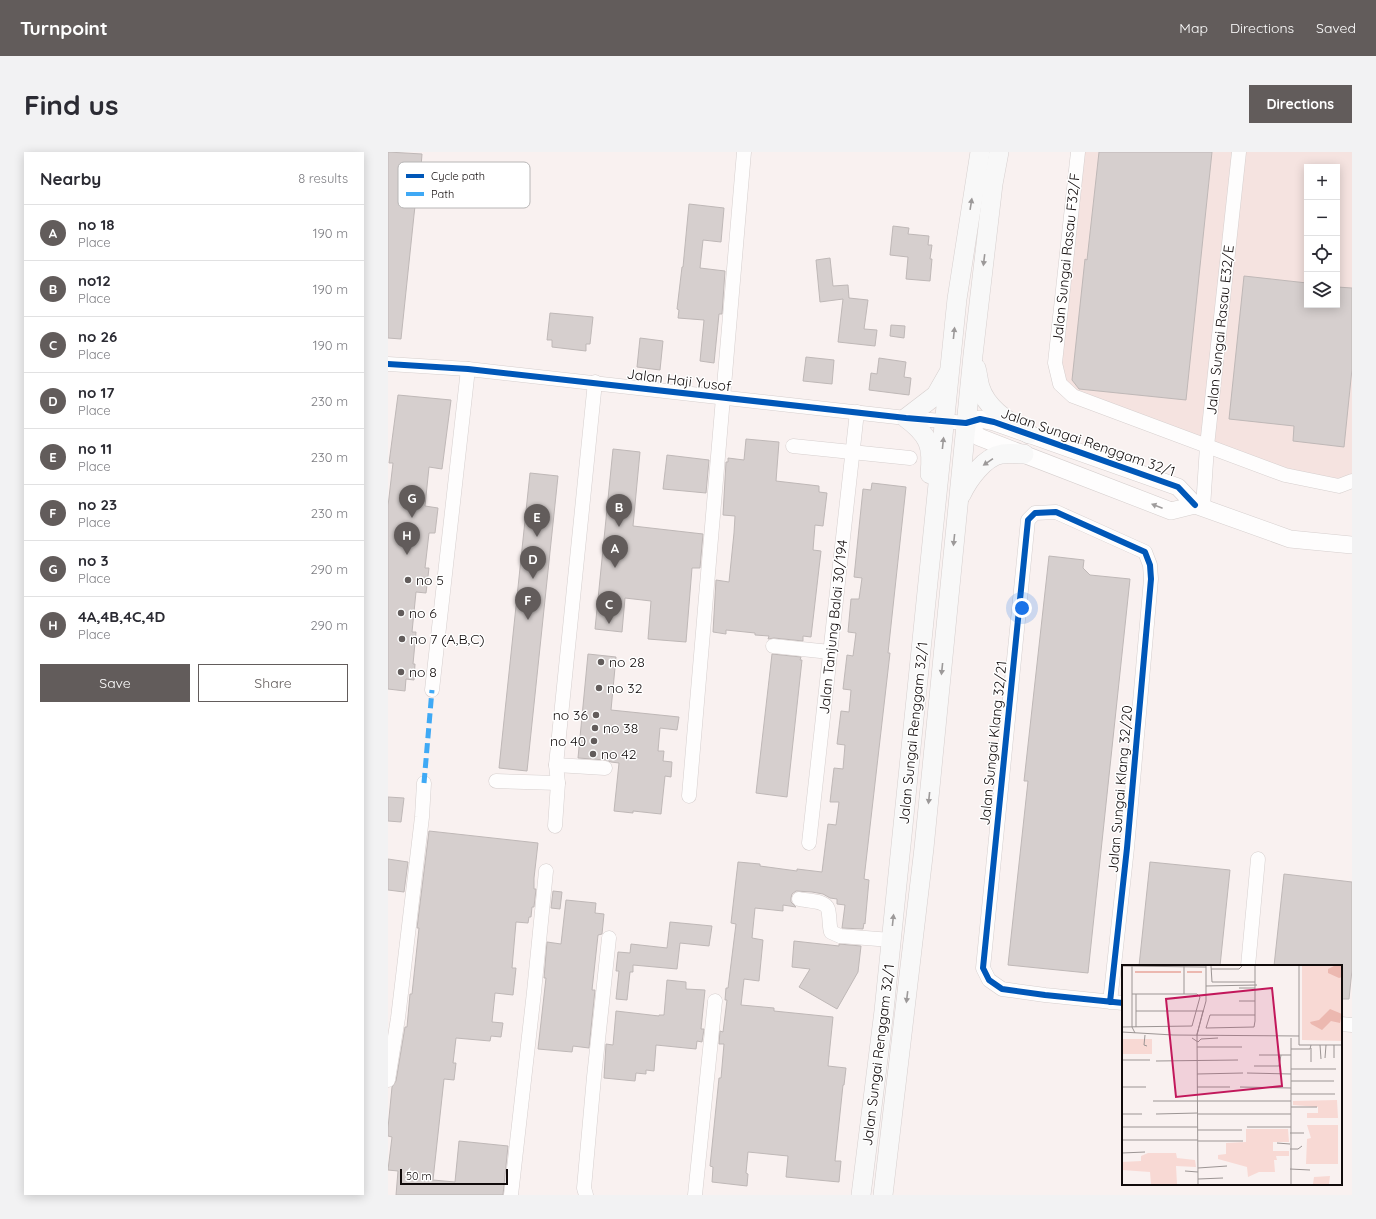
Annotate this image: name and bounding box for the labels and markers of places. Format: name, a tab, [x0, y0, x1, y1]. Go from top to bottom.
pin: G	[399, 485, 425, 518]
pin: B	[606, 494, 632, 527]
pin: E	[524, 504, 550, 537]
pin: H	[394, 522, 420, 555]
pin: A	[602, 535, 628, 568]
pin: D	[520, 546, 546, 579]
place label: no 5	[416, 571, 444, 589]
marker: no 5	[403, 575, 413, 585]
pin: F	[515, 587, 541, 620]
pin: C	[596, 591, 622, 624]
place label: no 6	[409, 604, 437, 622]
marker: no 6	[396, 608, 406, 618]
place label: no 7 (A,B,C)	[410, 630, 485, 648]
marker: no 7 (A,B,C)	[397, 634, 407, 644]
place label: no 28	[609, 653, 645, 671]
marker: no 28	[596, 657, 606, 667]
place label: no 8	[409, 663, 437, 681]
marker: no 8	[396, 667, 406, 677]
place label: no 32	[607, 679, 643, 697]
marker: no 32	[594, 683, 604, 693]
place label: no 36	[553, 706, 588, 724]
marker: no 36	[591, 710, 601, 720]
place label: no 38	[603, 719, 638, 737]
marker: no 38	[590, 723, 600, 733]
place label: no 40	[550, 732, 586, 750]
marker: no 40	[589, 736, 599, 746]
place label: no 42	[601, 745, 637, 763]
marker: no 42	[588, 749, 598, 759]

